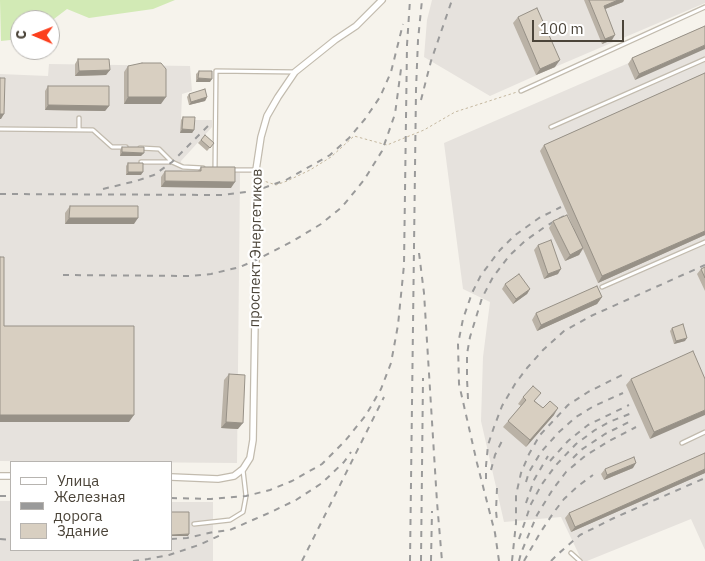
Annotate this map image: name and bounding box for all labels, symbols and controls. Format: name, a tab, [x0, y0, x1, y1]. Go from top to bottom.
north arrow	[10, 10, 60, 60]
scale bar	[535, 10, 628, 42]
text: 100 m	[540, 19, 584, 38]
text: С	[12, 30, 30, 39]
street label: проспект Энергетиков	[246, 168, 266, 328]
legend	[10, 461, 172, 551]
text: Улица	[57, 471, 99, 490]
text: Железная дорога	[54, 487, 125, 525]
text: Здание	[57, 521, 109, 540]

